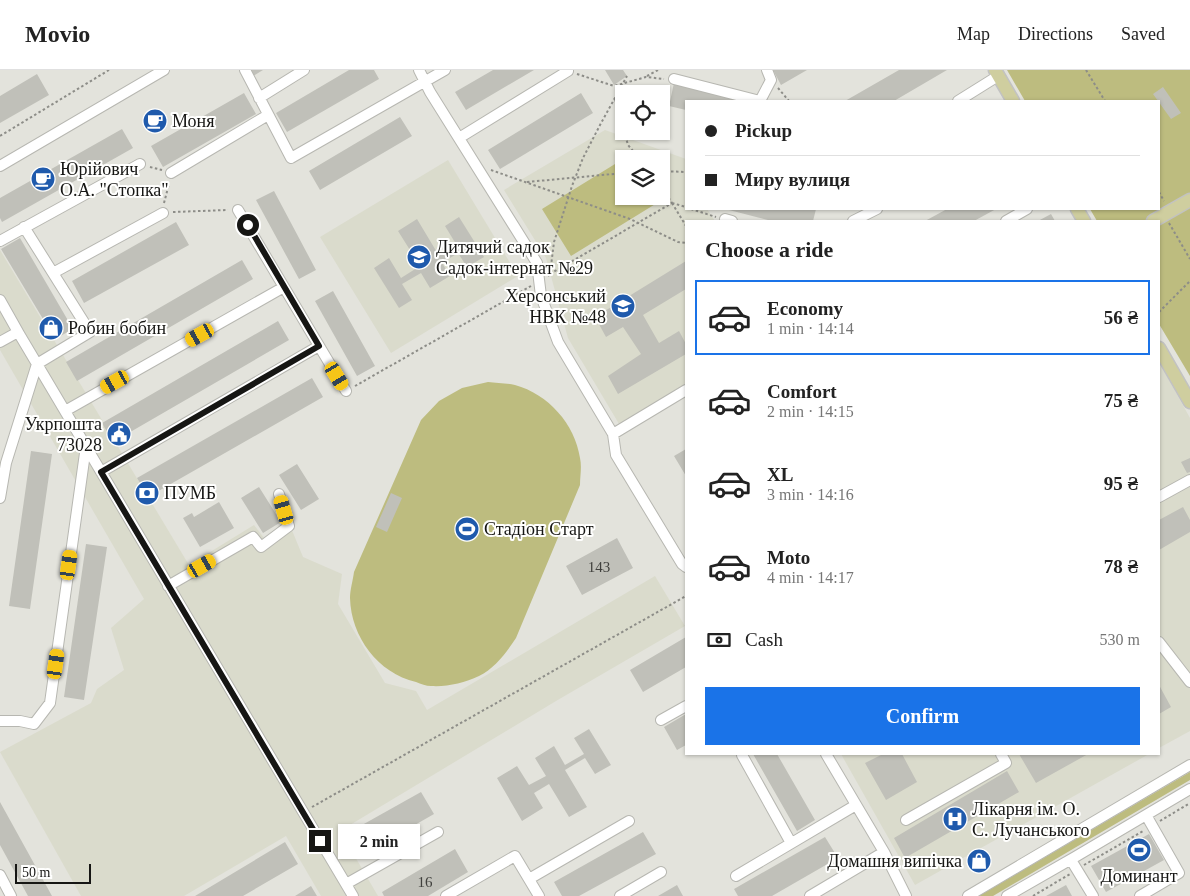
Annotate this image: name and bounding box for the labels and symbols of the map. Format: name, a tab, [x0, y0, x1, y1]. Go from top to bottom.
cafe icon: Моня	[142, 108, 168, 134]
place label: Моня	[172, 111, 214, 131]
place label: Юрійович О.А. "Стопка"	[60, 159, 169, 200]
cafe icon: Юрійович О.А. "Стопка"	[30, 166, 56, 192]
route start	[237, 214, 259, 236]
place label: Дитячий садок Садок-інтернат №29	[436, 237, 593, 278]
school or university icon: Дитячий садок Садок-інтернат №29	[406, 244, 432, 270]
place label: Херсонський НВК №48	[505, 286, 606, 327]
school or university icon: Херсонський НВК №48	[610, 293, 636, 319]
shop icon: Робин бобин	[38, 315, 64, 341]
place label: Робин бобин	[68, 318, 166, 338]
car	[183, 321, 216, 349]
car	[322, 359, 351, 393]
car	[98, 368, 131, 396]
place label: Укрпошта 73028	[25, 414, 102, 455]
public building icon: Укрпошта 73028	[106, 421, 132, 447]
bank icon: ПУМБ	[134, 480, 160, 506]
place label: ПУМБ	[164, 483, 216, 503]
car	[272, 494, 295, 526]
sports icon: Стадіон Старт	[454, 516, 480, 542]
place label: Стадіон Старт	[484, 519, 594, 539]
car	[59, 549, 78, 581]
car	[185, 552, 218, 580]
house number: 143	[588, 559, 610, 575]
car	[46, 648, 65, 680]
place label: Лікарня ім. О. С. Лучанського	[972, 799, 1089, 840]
hospital icon: Лікарня ім. О. С. Лучанського	[942, 806, 968, 832]
callout: 2 min	[338, 824, 420, 858]
route end	[309, 830, 331, 852]
sports icon: Доминант	[1126, 837, 1152, 863]
shop icon: Домашня випічка	[966, 848, 992, 874]
place label: Домашня випічка	[827, 851, 962, 871]
scale bar	[15, 861, 91, 884]
place label: Доминант	[1100, 866, 1178, 886]
house number: 16	[418, 874, 433, 890]

